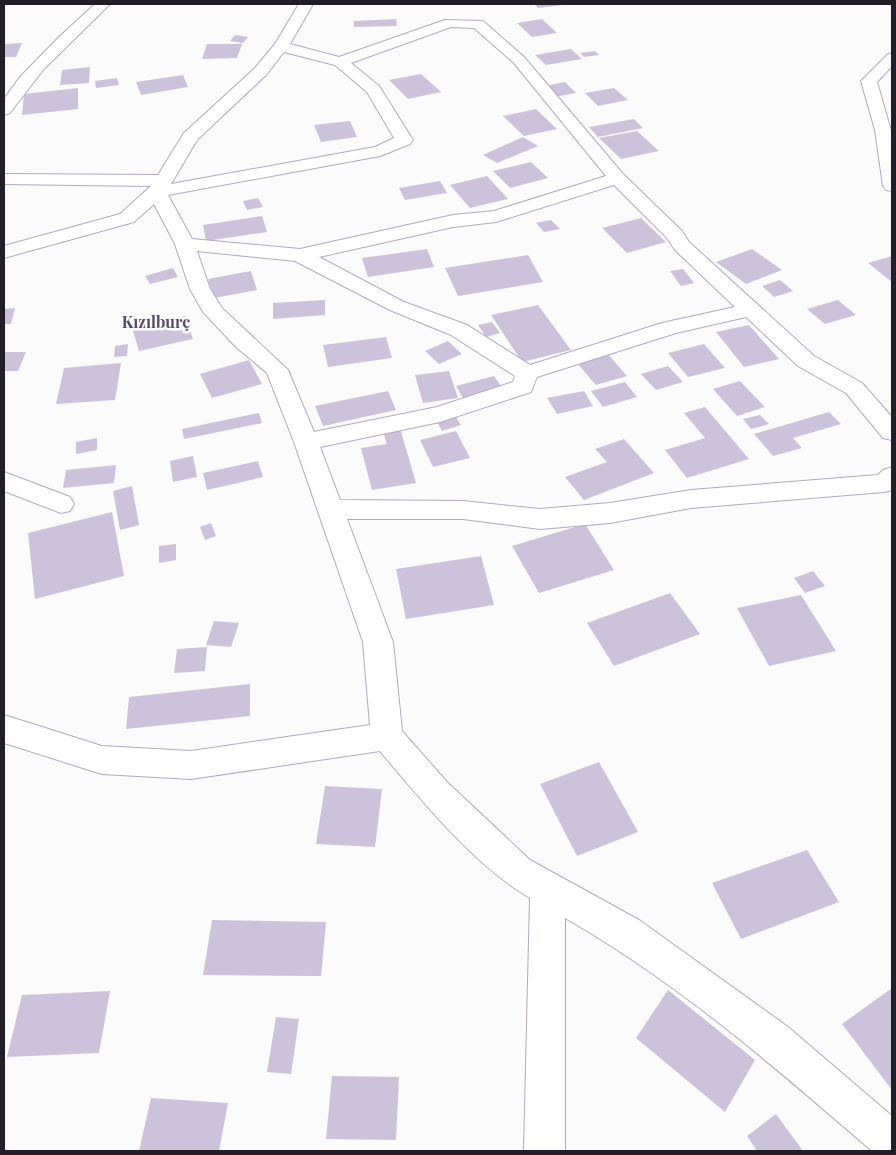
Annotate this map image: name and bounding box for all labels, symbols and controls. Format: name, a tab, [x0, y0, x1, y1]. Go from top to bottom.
district label: Kızılburç	[122, 311, 190, 332]

